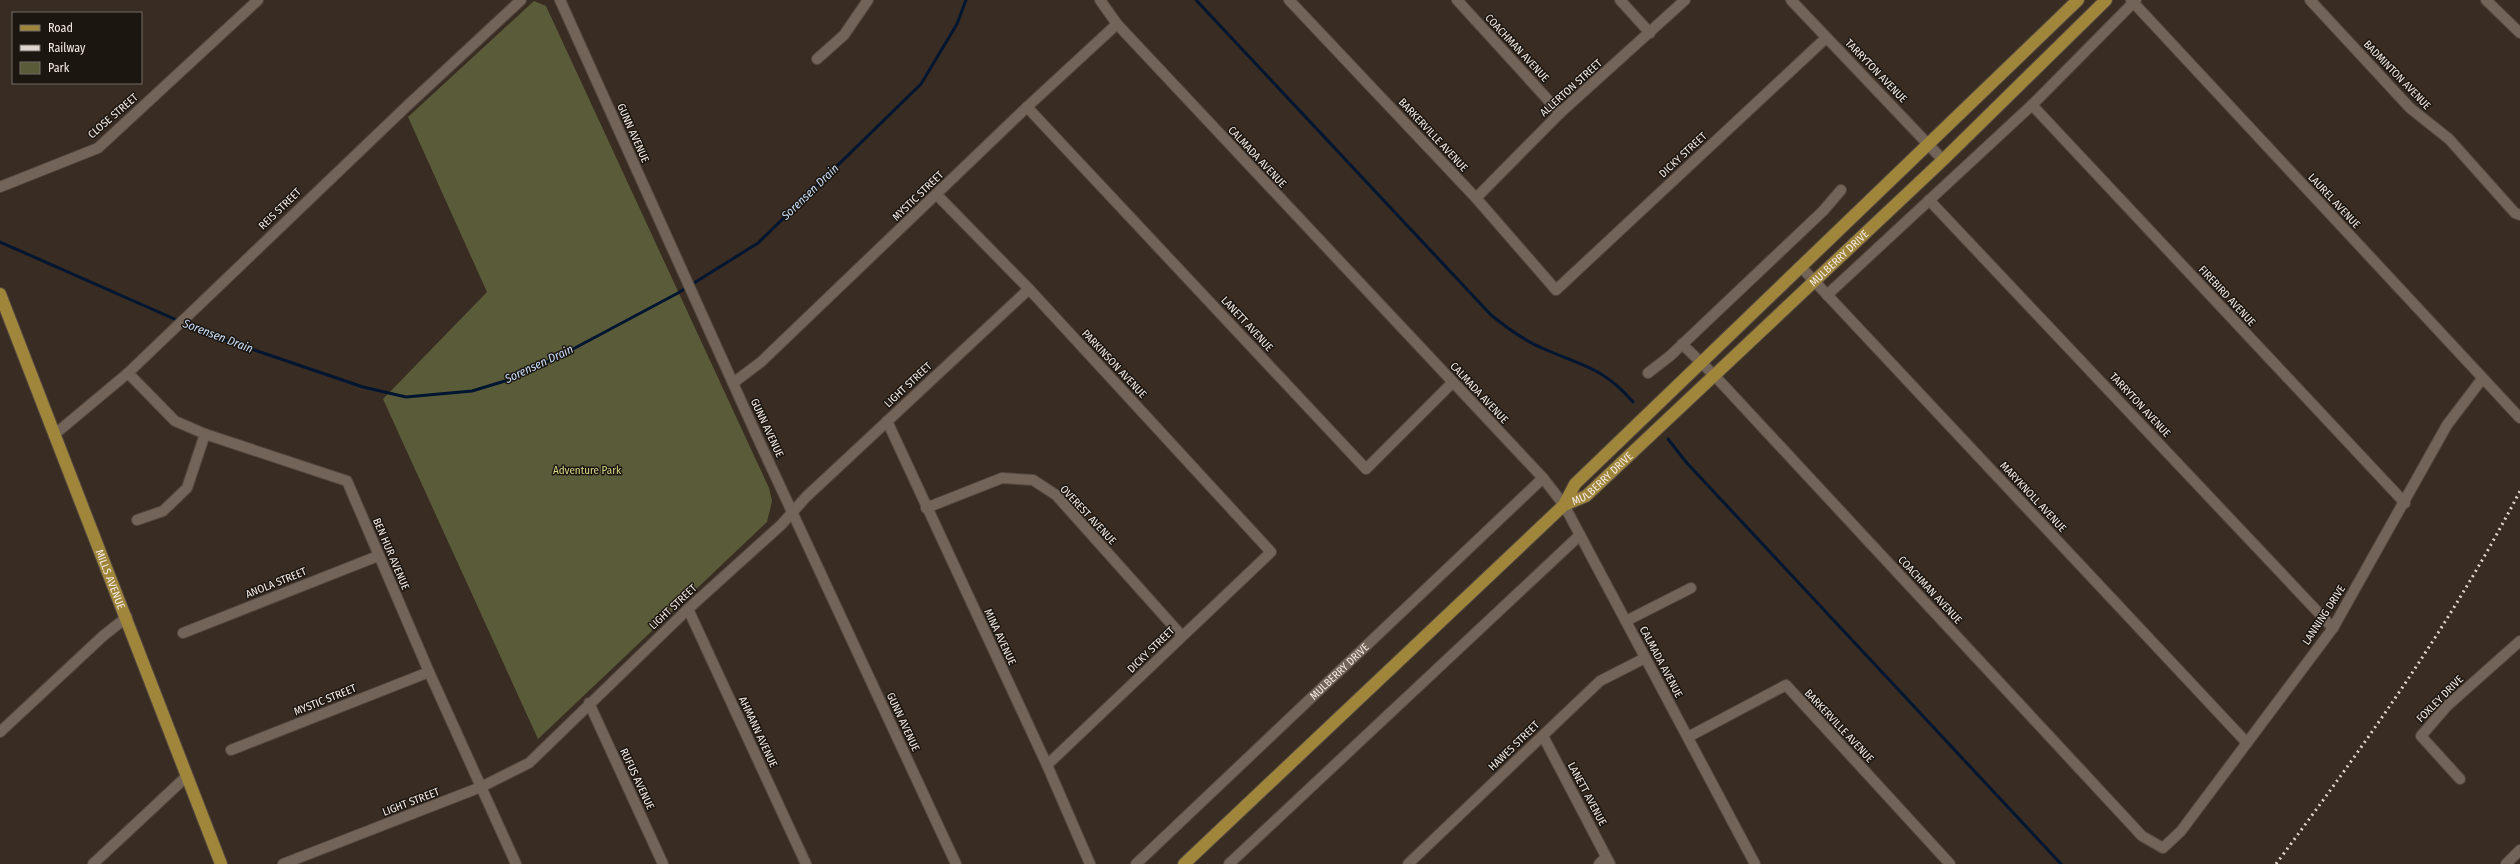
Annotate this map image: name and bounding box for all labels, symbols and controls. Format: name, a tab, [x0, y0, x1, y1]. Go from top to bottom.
legend	[12, 12, 142, 84]
street label: COACHMAN AVENUE	[1482, 12, 1552, 84]
text: Road	[48, 21, 73, 35]
street label: TARRYTON AVENUE	[1842, 37, 1910, 105]
street label: BADMINTON AVENUE	[2361, 38, 2433, 112]
text: Railway	[48, 41, 86, 55]
street label: ALLERTON STREET	[1537, 56, 1605, 119]
text: Park	[48, 61, 70, 75]
street label: CLOSE STREET	[85, 90, 141, 141]
street label: BARKERVILLE AVENUE	[1396, 96, 1470, 174]
street label: GUNN AVENUE	[614, 101, 652, 165]
street label: CALMADA AVENUE	[1225, 124, 1289, 190]
street label: DICKY STREET	[1656, 129, 1710, 180]
water label: Sorensen Drain	[778, 161, 842, 223]
street label: MYSTIC STREET	[890, 168, 947, 224]
street label: LAUREL AVENUE	[2305, 171, 2363, 231]
street label: REIS STREET	[256, 185, 305, 232]
street label: MULBERRY DRIVE	[1807, 227, 1871, 289]
street label: FIREBIRD AVENUE	[2196, 263, 2258, 329]
street label: LANETT AVENUE	[1218, 294, 1276, 354]
water label: Sorensen Drain	[180, 316, 255, 356]
street label: PARKINSON AVENUE	[1079, 327, 1149, 401]
water label: Sorensen Drain	[502, 342, 576, 386]
street label: LIGHT STREET	[882, 359, 935, 410]
street label: CALMADA AVENUE	[1447, 360, 1511, 426]
street label: TARRYTON AVENUE	[2107, 370, 2173, 440]
street label: GUNN AVENUE	[748, 397, 786, 459]
street label: MULBERRY DRIVE	[1570, 449, 1635, 508]
street label: MARYKNOLL AVENUE	[1997, 459, 2069, 535]
park label: Adventure Park	[553, 464, 622, 477]
street label: OVEREST AVENUE	[1057, 483, 1119, 547]
street label: BEN HUR AVENUE	[370, 516, 412, 592]
street label: MILLS AVENUE	[93, 548, 128, 611]
street label: COACHMAN AVENUE	[1895, 554, 1965, 626]
street label: ANOLA STREET	[244, 565, 309, 601]
street label: LIGHT STREET	[647, 581, 700, 632]
street label: LANNING DRIVE	[2300, 583, 2348, 647]
street label: MINA AVENUE	[981, 607, 1019, 667]
street label: DICKY STREET	[1125, 624, 1178, 676]
street label: CALMADA AVENUE	[1637, 624, 1685, 700]
street label: MULBERRY DRIVE	[1307, 640, 1371, 702]
street label: FOXLEY DRIVE	[2414, 673, 2466, 725]
street label: MYSTIC STREET	[292, 681, 359, 718]
street label: BARKERVILLE AVENUE	[1802, 687, 1876, 765]
street label: GUNN AVENUE	[884, 691, 922, 753]
street label: AHMANN AVENUE	[736, 694, 780, 770]
street label: HAWES STREET	[1486, 718, 1543, 773]
street label: RUFUS AVENUE	[617, 746, 657, 812]
street label: LANETT AVENUE	[1565, 760, 1609, 828]
street label: LIGHT STREET	[381, 785, 442, 819]

